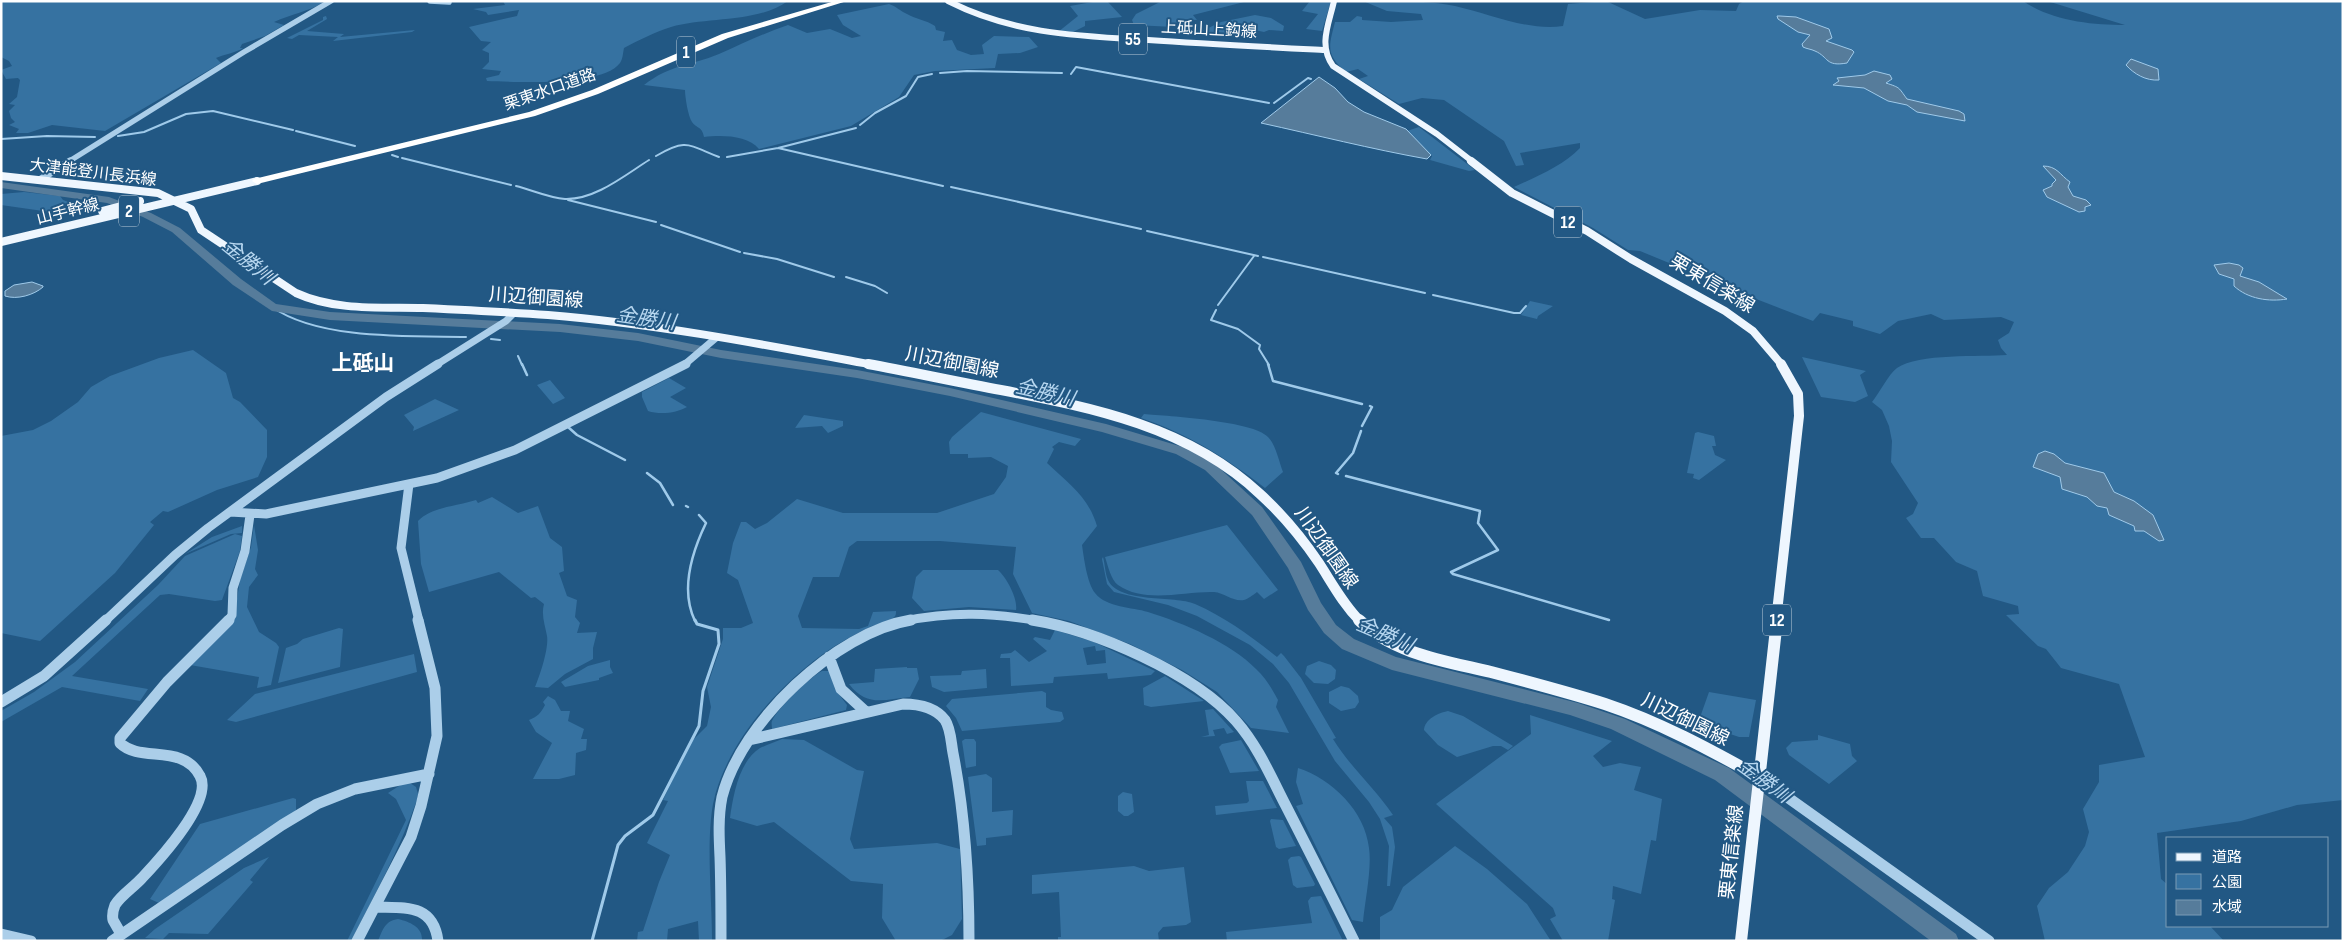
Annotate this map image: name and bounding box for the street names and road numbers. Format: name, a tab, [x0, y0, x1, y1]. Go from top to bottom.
street label: 上砥山上鈎線	[1161, 18, 1257, 42]
road number: 55	[1119, 23, 1147, 54]
road number: 1	[677, 36, 695, 68]
street label: 栗東水口道路	[502, 65, 598, 115]
street label: 大津能登川長浜線	[28, 156, 158, 190]
street label: 山手幹線	[35, 195, 101, 229]
road number: 2	[119, 196, 139, 227]
road number: 12	[1554, 206, 1582, 238]
street label: 栗東信楽線	[1665, 250, 1759, 318]
street label: 川辺御園線	[488, 283, 584, 313]
street label: 川辺御園線	[903, 343, 1001, 383]
street label: 川辺御園線	[1289, 502, 1363, 594]
road number: 12	[1763, 604, 1791, 636]
street label: 川辺御園線	[1637, 689, 1733, 751]
street label: 栗東信楽線	[1716, 804, 1748, 900]

